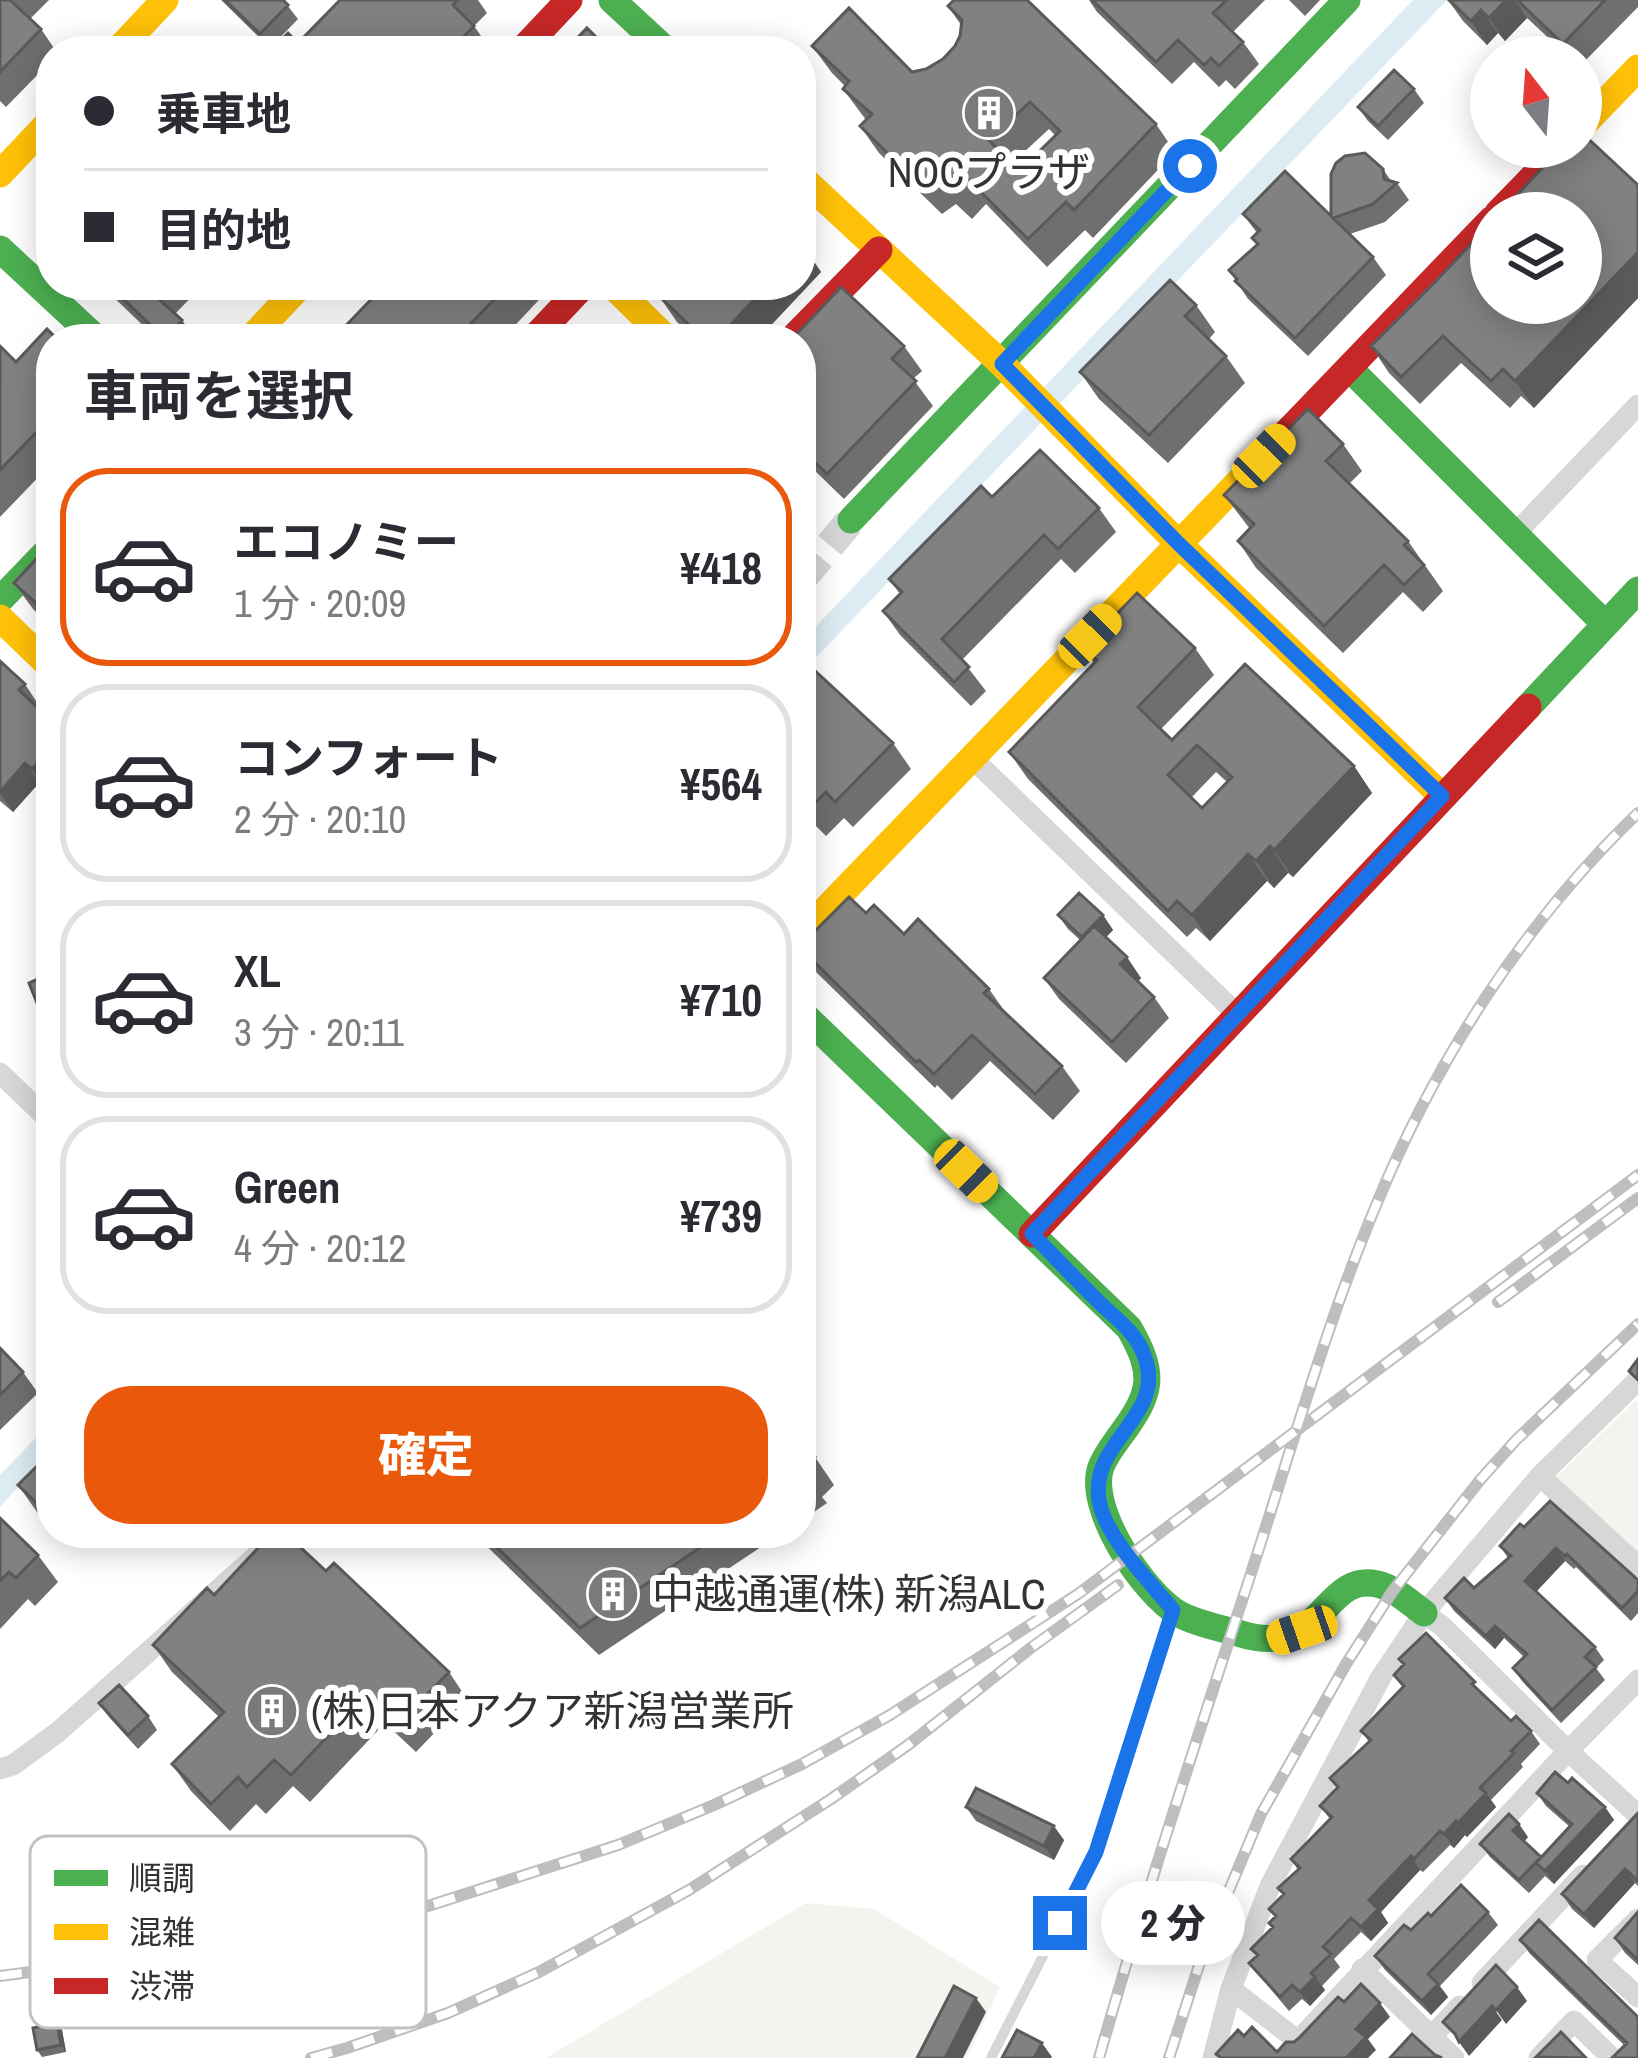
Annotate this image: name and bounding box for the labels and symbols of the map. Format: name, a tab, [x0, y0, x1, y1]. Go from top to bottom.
north arrow	[1470, 36, 1602, 168]
building icon: NOCプラザ	[961, 85, 1017, 141]
route start	[1163, 139, 1217, 193]
place label: NOCプラザ	[888, 144, 1090, 200]
car	[1226, 418, 1302, 494]
car	[1052, 598, 1128, 674]
car	[928, 1133, 1004, 1209]
building icon: 中越通運(株) 新潟ALC	[585, 1566, 641, 1622]
place label: 中越通運(株) 新潟ALC	[652, 1566, 1046, 1622]
car	[1262, 1601, 1342, 1659]
building icon: (株)日本アクア新潟営業所	[244, 1683, 300, 1739]
place label: (株)日本アクア新潟営業所	[311, 1683, 794, 1739]
legend	[30, 1836, 426, 2028]
text: 順調	[129, 1856, 195, 1900]
callout: 2 分	[1102, 1881, 1246, 1965]
route end	[1033, 1896, 1087, 1950]
text: 混雑	[129, 1910, 195, 1954]
text: 渋滞	[129, 1964, 195, 2008]

